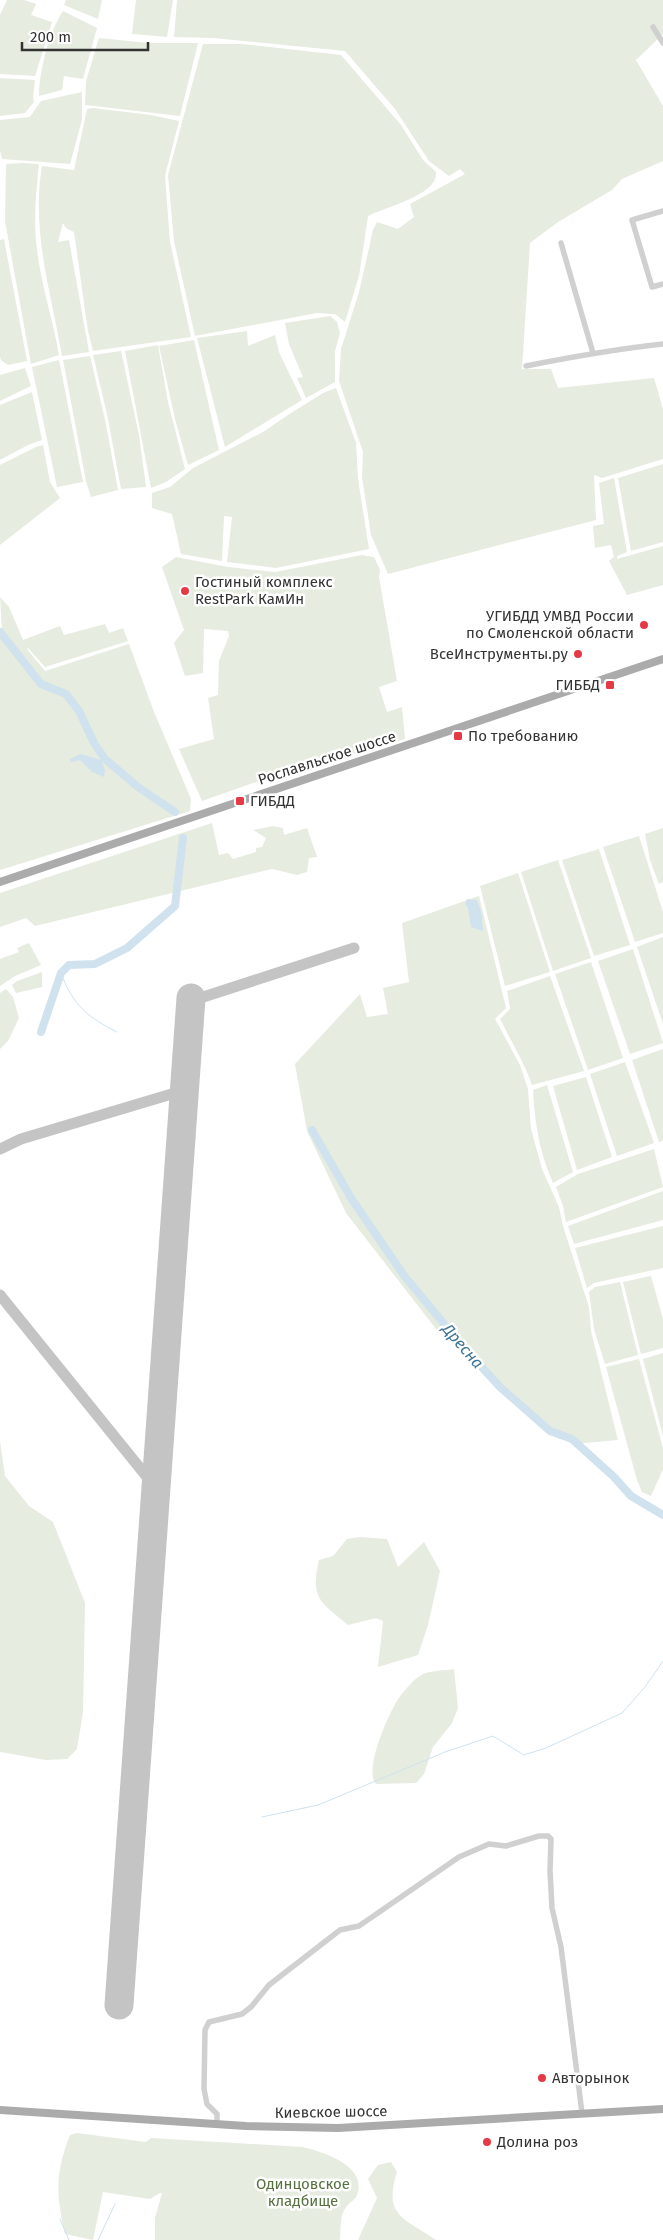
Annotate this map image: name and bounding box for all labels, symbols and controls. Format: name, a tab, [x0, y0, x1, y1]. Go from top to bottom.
scale bar	[22, 20, 149, 52]
text: 200 m	[30, 28, 71, 46]
place label: Гостиный комплекс RestPark КамИн	[195, 573, 333, 608]
marker: Гостиный комплекс RestPark КамИн	[179, 585, 191, 597]
place label: УГИБДД УМВД России по Смоленской области	[466, 607, 634, 642]
marker: УГИБДД УМВД России по Смоленской области	[638, 619, 650, 631]
place label: ВсеИнструменты.ру	[430, 645, 569, 663]
marker: ВсеИнструменты.ру	[572, 648, 584, 660]
place label: ГИББД	[556, 676, 600, 694]
marker: ГИББД	[604, 679, 616, 691]
street label: Рославльское шоссе	[256, 727, 398, 789]
place label: По требованию	[468, 727, 578, 745]
marker: По требованию	[452, 730, 464, 742]
place label: ГИБДД	[250, 792, 295, 810]
marker: ГИБДД	[234, 795, 246, 807]
water label: Дресна	[437, 1318, 488, 1372]
place label: Авторынок	[552, 2069, 629, 2087]
marker: Авторынок	[536, 2072, 548, 2084]
street label: Киевское шоссе	[274, 2102, 388, 2122]
place label: Долина роз	[496, 2133, 578, 2151]
marker: Долина роз	[481, 2136, 493, 2148]
park label: Одинцовское кладбище	[256, 2175, 350, 2210]

